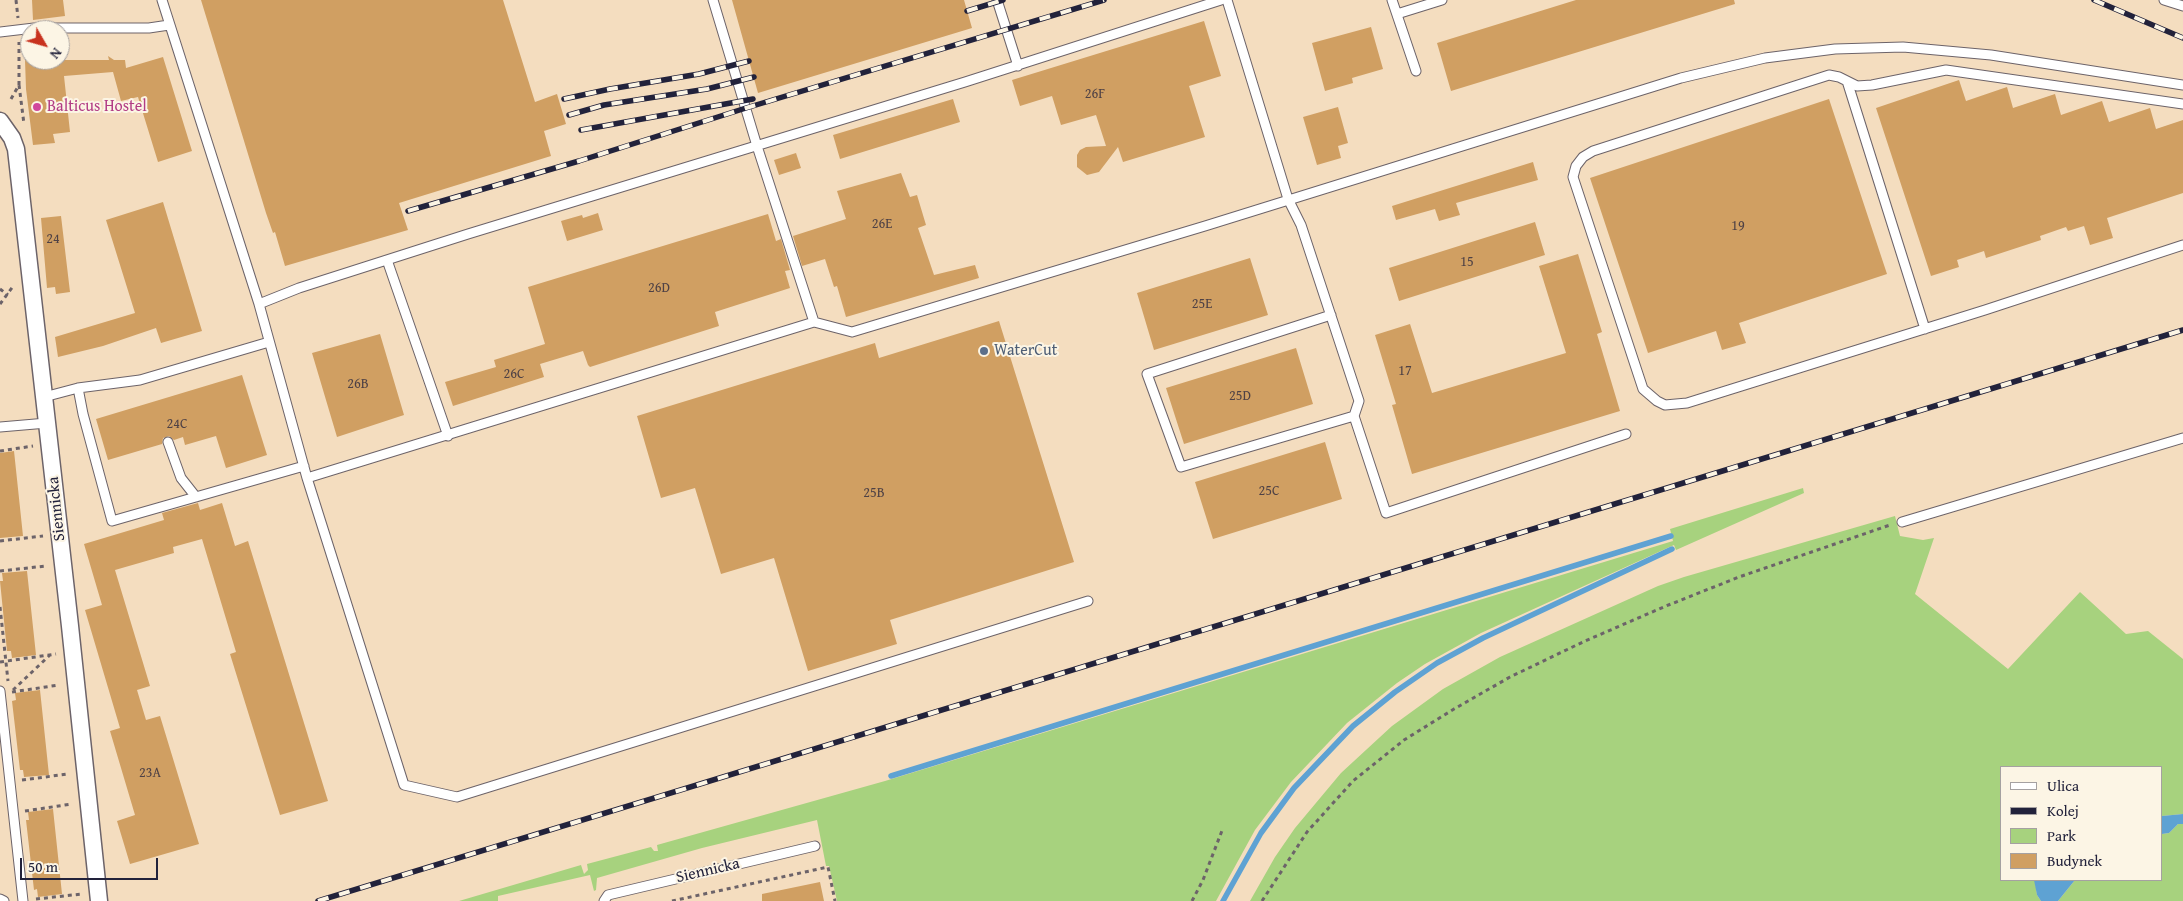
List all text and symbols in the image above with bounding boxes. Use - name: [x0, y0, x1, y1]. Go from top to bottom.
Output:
- north arrow: [20, 20, 70, 70]
- text: N: [45, 44, 67, 63]
- house number: 26F: [1085, 86, 1105, 102]
- place label: Balticus Hostel: [47, 97, 147, 117]
- marker: Balticus Hostel: [31, 101, 43, 113]
- house number: 26E: [872, 216, 892, 232]
- house number: 19: [1731, 218, 1745, 234]
- house number: 24: [46, 231, 60, 247]
- house number: 15: [1460, 254, 1474, 270]
- house number: 26D: [648, 280, 670, 296]
- house number: 25E: [1192, 296, 1212, 312]
- place label: WaterCut: [994, 341, 1057, 361]
- marker: WaterCut: [978, 345, 990, 357]
- house number: 17: [1398, 363, 1412, 379]
- house number: 26C: [503, 366, 525, 382]
- house number: 26B: [347, 376, 369, 392]
- house number: 25D: [1229, 388, 1251, 404]
- house number: 24C: [166, 416, 188, 432]
- street label: Siennicka: [44, 476, 70, 542]
- house number: 25C: [1258, 483, 1280, 499]
- house number: 25B: [863, 485, 885, 501]
- house number: 23A: [139, 765, 161, 781]
- legend: [2000, 766, 2163, 881]
- text: Ulica: [2047, 775, 2079, 796]
- text: Kolej: [2047, 800, 2079, 821]
- text: Park: [2047, 825, 2076, 846]
- scale bar: [22, 848, 160, 880]
- text: Budynek: [2047, 850, 2102, 871]
- street label: Siennicka: [674, 854, 742, 888]
- text: 50 m: [28, 856, 58, 877]

